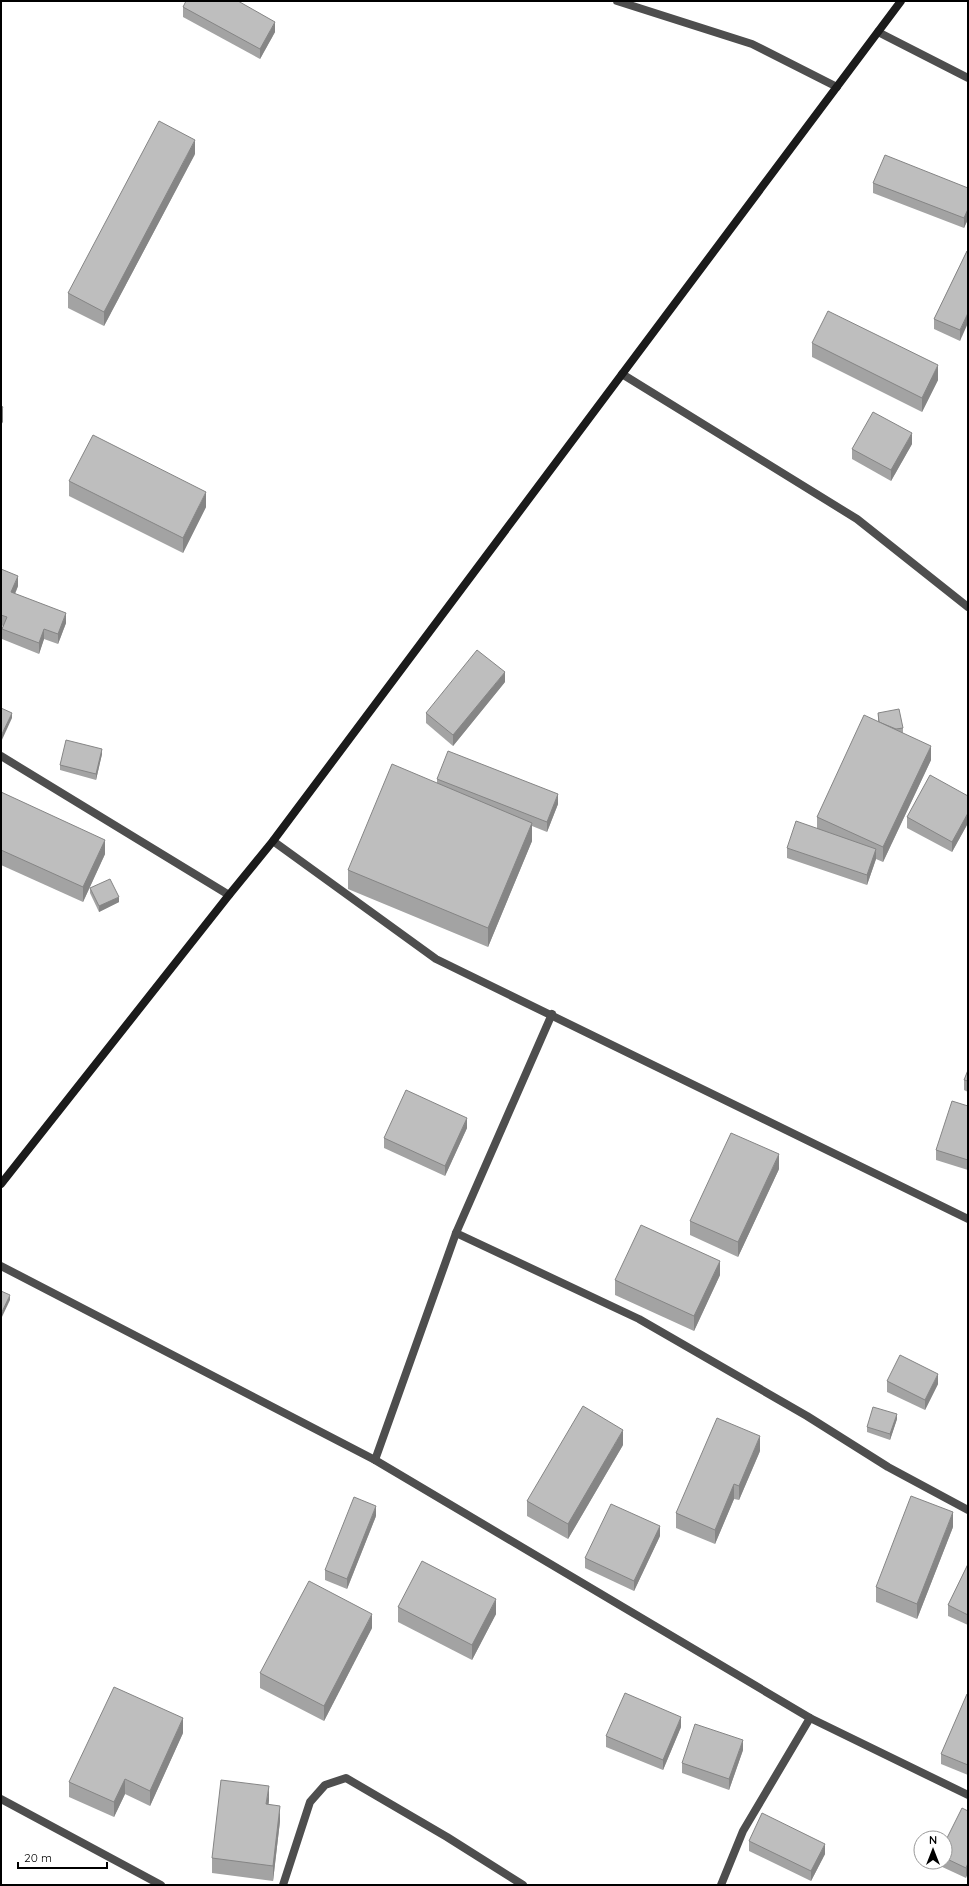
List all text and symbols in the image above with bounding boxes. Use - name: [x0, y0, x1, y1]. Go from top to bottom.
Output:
- north arrow: [913, 1830, 953, 1870]
- text: N: [929, 1833, 937, 1847]
- scale bar: [18, 1844, 107, 1870]
- text: 20 m: [24, 1850, 52, 1865]

